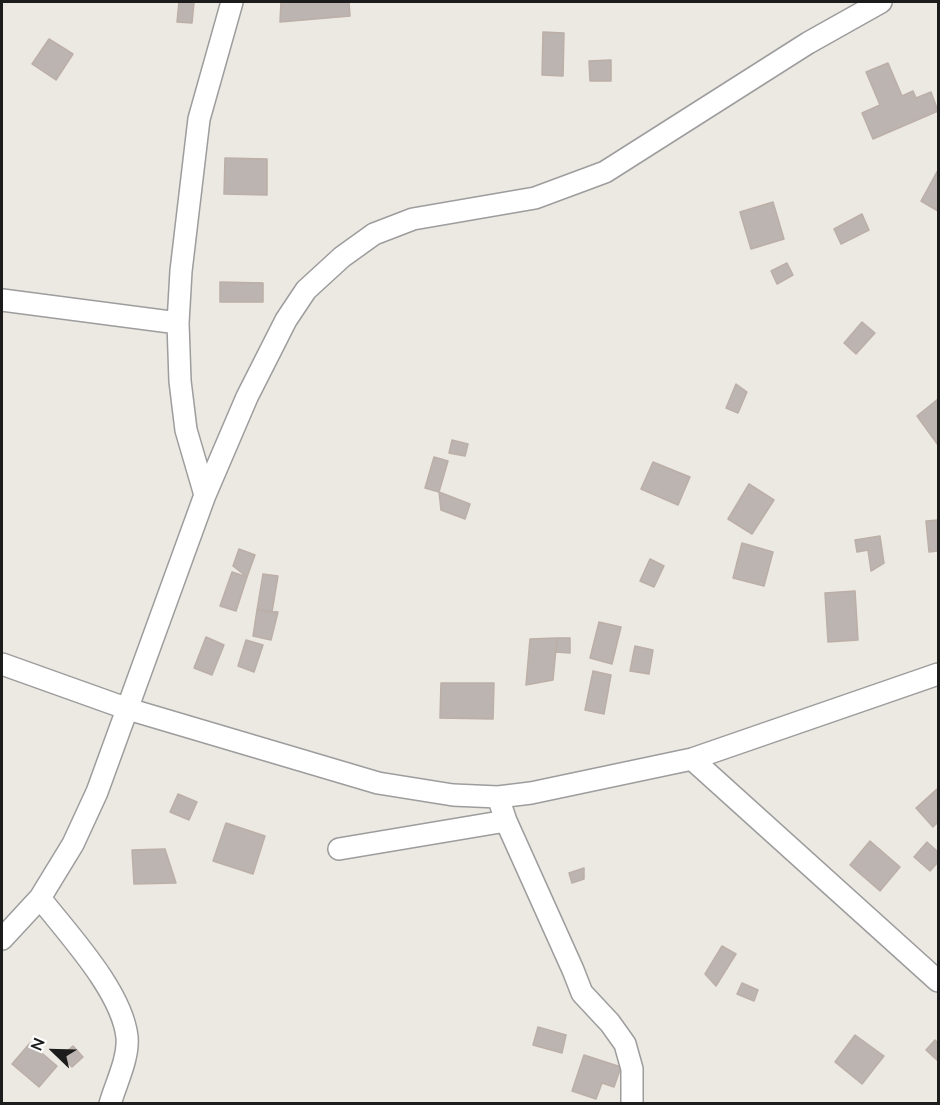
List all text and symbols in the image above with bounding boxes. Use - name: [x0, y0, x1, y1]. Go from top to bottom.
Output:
- north arrow: [24, 1021, 84, 1081]
- text: N: [26, 1034, 49, 1053]

